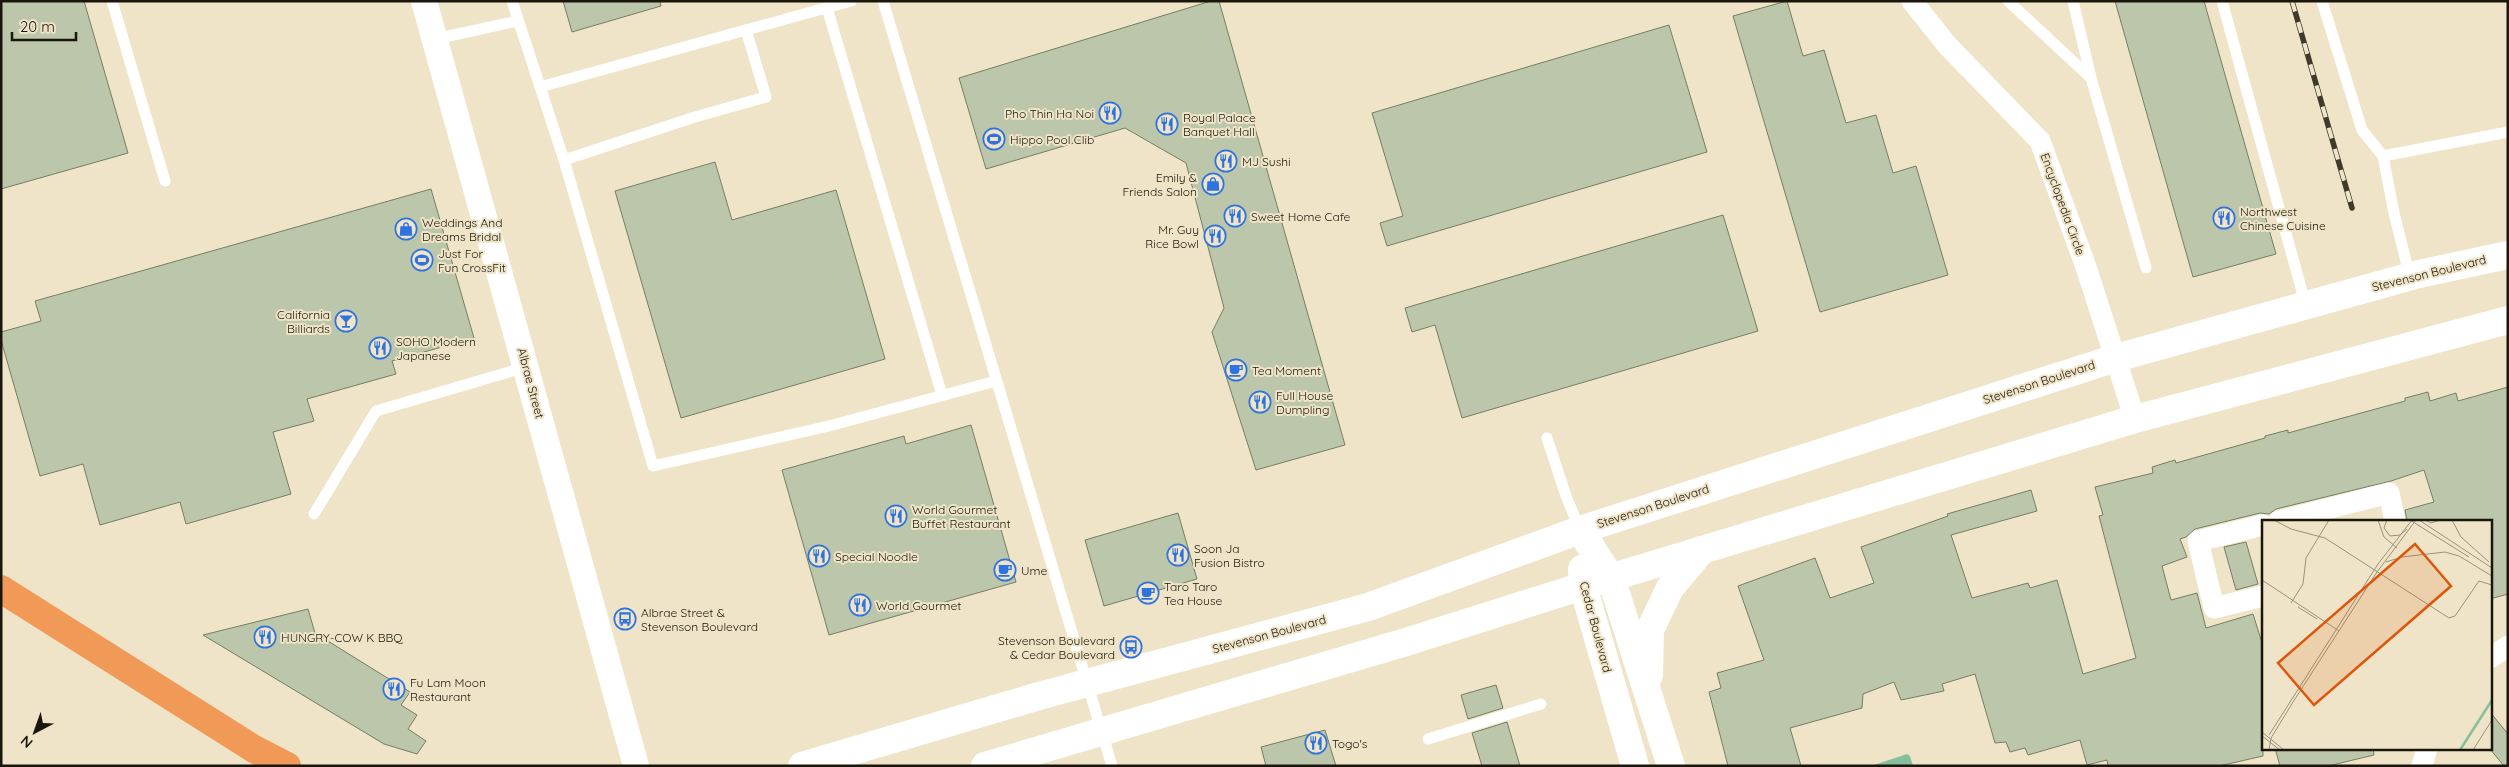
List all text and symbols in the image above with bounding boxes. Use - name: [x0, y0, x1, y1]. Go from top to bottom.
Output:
- scale bar: [12, 10, 76, 42]
- text: 20 m: [20, 17, 55, 36]
- restaurant icon: Pho Thin Ha Noi: [1098, 101, 1122, 125]
- place label: Pho Thin Ha Noi: [1005, 106, 1094, 121]
- place label: Royal Palace Banquet Hall: [1183, 110, 1256, 139]
- restaurant icon: Royal Palace Banquet Hall: [1155, 112, 1179, 136]
- sports icon: Hippo Pool Clib: [982, 127, 1006, 151]
- place label: Hippo Pool Clib: [1010, 132, 1094, 147]
- restaurant icon: MJ Sushi: [1214, 149, 1238, 173]
- street label: Encyclopedia Circle: [2038, 151, 2089, 257]
- place label: MJ Sushi: [1242, 154, 1291, 169]
- place label: Emily & Friends Salon: [1122, 170, 1197, 199]
- shop icon: Emily & Friends Salon: [1201, 172, 1225, 196]
- restaurant icon: Sweet Home Cafe: [1223, 204, 1247, 228]
- place label: Northwest Chinese Cuisine: [2240, 204, 2326, 233]
- restaurant icon: Northwest Chinese Cuisine: [2212, 206, 2236, 230]
- place label: Sweet Home Cafe: [1251, 209, 1351, 224]
- place label: Weddings And Dreams Bridal: [422, 215, 503, 244]
- shop icon: Weddings And Dreams Bridal: [394, 217, 418, 241]
- place label: Mr. Guy Rice Bowl: [1145, 222, 1199, 251]
- restaurant icon: Mr. Guy Rice Bowl: [1203, 224, 1227, 248]
- place label: Just For Fun CrossFit: [438, 246, 506, 275]
- sports icon: Just For Fun CrossFit: [410, 248, 434, 272]
- street label: Stevenson Boulevard: [2370, 252, 2488, 294]
- place label: California Billiards: [277, 307, 330, 336]
- bar icon: California Billiards: [334, 309, 358, 333]
- place label: SOHO Modern Japanese: [396, 334, 476, 363]
- restaurant icon: SOHO Modern Japanese: [368, 336, 392, 360]
- street label: Albrae Street: [514, 346, 548, 420]
- street label: Stevenson Boulevard: [1981, 357, 2097, 407]
- cafe icon: Tea Moment: [1224, 358, 1248, 382]
- place label: Tea Moment: [1252, 363, 1321, 378]
- place label: Full House Dumpling: [1276, 388, 1334, 417]
- restaurant icon: Full House Dumpling: [1248, 390, 1272, 414]
- street label: Stevenson Boulevard: [1595, 481, 1711, 531]
- place label: World Gourmet Buffet Restaurant: [912, 502, 1011, 531]
- restaurant icon: World Gourmet Buffet Restaurant: [884, 504, 908, 528]
- inset map: [2262, 520, 2492, 750]
- place label: Soon Ja Fusion Bistro: [1194, 541, 1265, 570]
- restaurant icon: Soon Ja Fusion Bistro: [1166, 543, 1190, 567]
- restaurant icon: Special Noodle: [807, 544, 831, 568]
- place label: Special Noodle: [835, 549, 918, 564]
- cafe icon: Ume: [993, 558, 1017, 582]
- place label: Ume: [1021, 563, 1048, 578]
- place label: Taro Taro Tea House: [1164, 579, 1223, 608]
- street label: Cedar Boulevard: [1577, 580, 1615, 674]
- cafe icon: Taro Taro Tea House: [1136, 581, 1160, 605]
- restaurant icon: World Gourmet: [848, 593, 872, 617]
- place label: World Gourmet: [876, 598, 961, 613]
- place label: Albrae Street & Stevenson Boulevard: [641, 605, 758, 634]
- bus stop icon: Albrae Street & Stevenson Boulevard: [613, 607, 637, 631]
- street label: Stevenson Boulevard: [1211, 612, 1327, 656]
- restaurant icon: HUNGRY-COW K BBQ: [253, 625, 277, 649]
- place label: HUNGRY-COW K BBQ: [281, 630, 403, 645]
- place label: Stevenson Boulevard & Cedar Boulevard: [998, 633, 1115, 662]
- bus stop icon: Stevenson Boulevard & Cedar Boulevard: [1119, 635, 1143, 659]
- place label: Fu Lam Moon Restaurant: [410, 675, 486, 704]
- restaurant icon: Fu Lam Moon Restaurant: [382, 677, 406, 701]
- north arrow: [10, 707, 60, 757]
- restaurant icon: Togo's: [1304, 731, 1328, 755]
- text: N: [17, 732, 36, 752]
- place label: Togo's: [1332, 736, 1368, 751]

